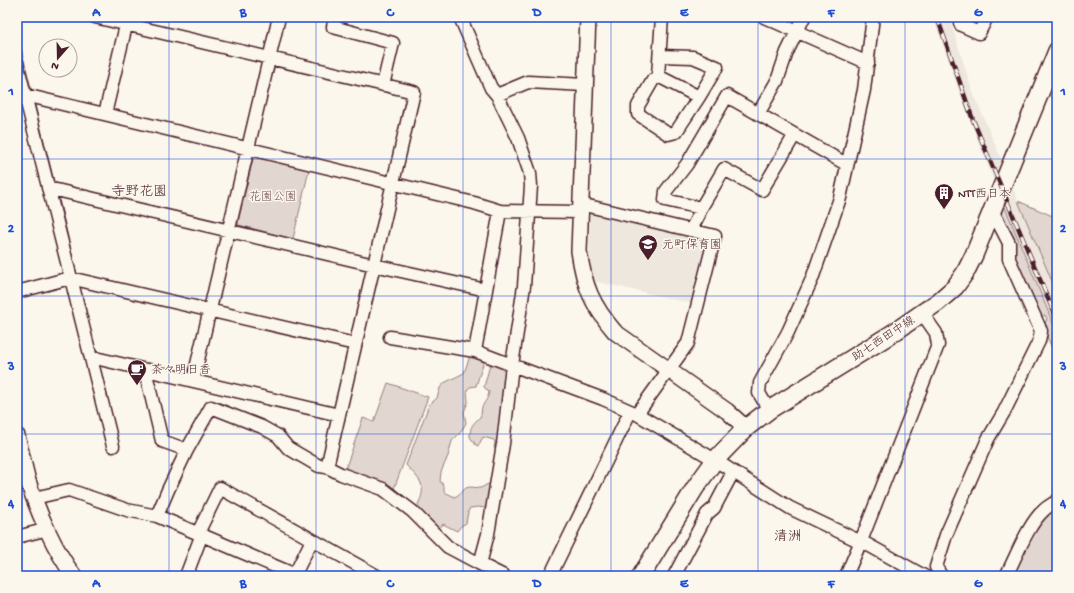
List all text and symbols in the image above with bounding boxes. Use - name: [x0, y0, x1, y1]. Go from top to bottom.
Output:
- text: A: [91, 6, 101, 21]
- text: B: [239, 6, 248, 21]
- text: C: [385, 6, 395, 21]
- text: D: [532, 6, 542, 21]
- text: E: [680, 6, 689, 21]
- text: F: [827, 6, 836, 21]
- text: G: [974, 6, 983, 21]
- north arrow: [38, 38, 78, 78]
- text: N: [50, 59, 61, 72]
- text: 1: [7, 85, 14, 100]
- text: 1: [1059, 85, 1066, 100]
- building icon: NTT西日本: [933, 182, 955, 210]
- district label: 寺野花園: [111, 184, 167, 201]
- place label: NTT西日本: [958, 187, 1011, 202]
- park label: 花園公園: [249, 190, 297, 205]
- text: 2: [8, 222, 15, 237]
- text: 2: [1060, 222, 1067, 237]
- school or university icon: 元町保育園: [637, 233, 659, 261]
- place label: 元町保育園: [662, 238, 722, 253]
- street label: 助七西田中線: [850, 313, 918, 365]
- cafe icon: 茶々明日香: [126, 358, 148, 386]
- text: 3: [7, 360, 15, 375]
- text: 3: [1059, 360, 1067, 375]
- place label: 茶々明日香: [151, 363, 211, 378]
- text: 4: [7, 497, 15, 512]
- text: 4: [1059, 497, 1067, 512]
- district label: 清洲: [774, 529, 802, 546]
- text: A: [91, 577, 101, 592]
- text: B: [239, 577, 248, 592]
- text: C: [385, 577, 395, 592]
- text: D: [532, 577, 542, 592]
- text: E: [680, 577, 689, 592]
- text: F: [827, 577, 836, 592]
- text: G: [974, 577, 983, 592]

